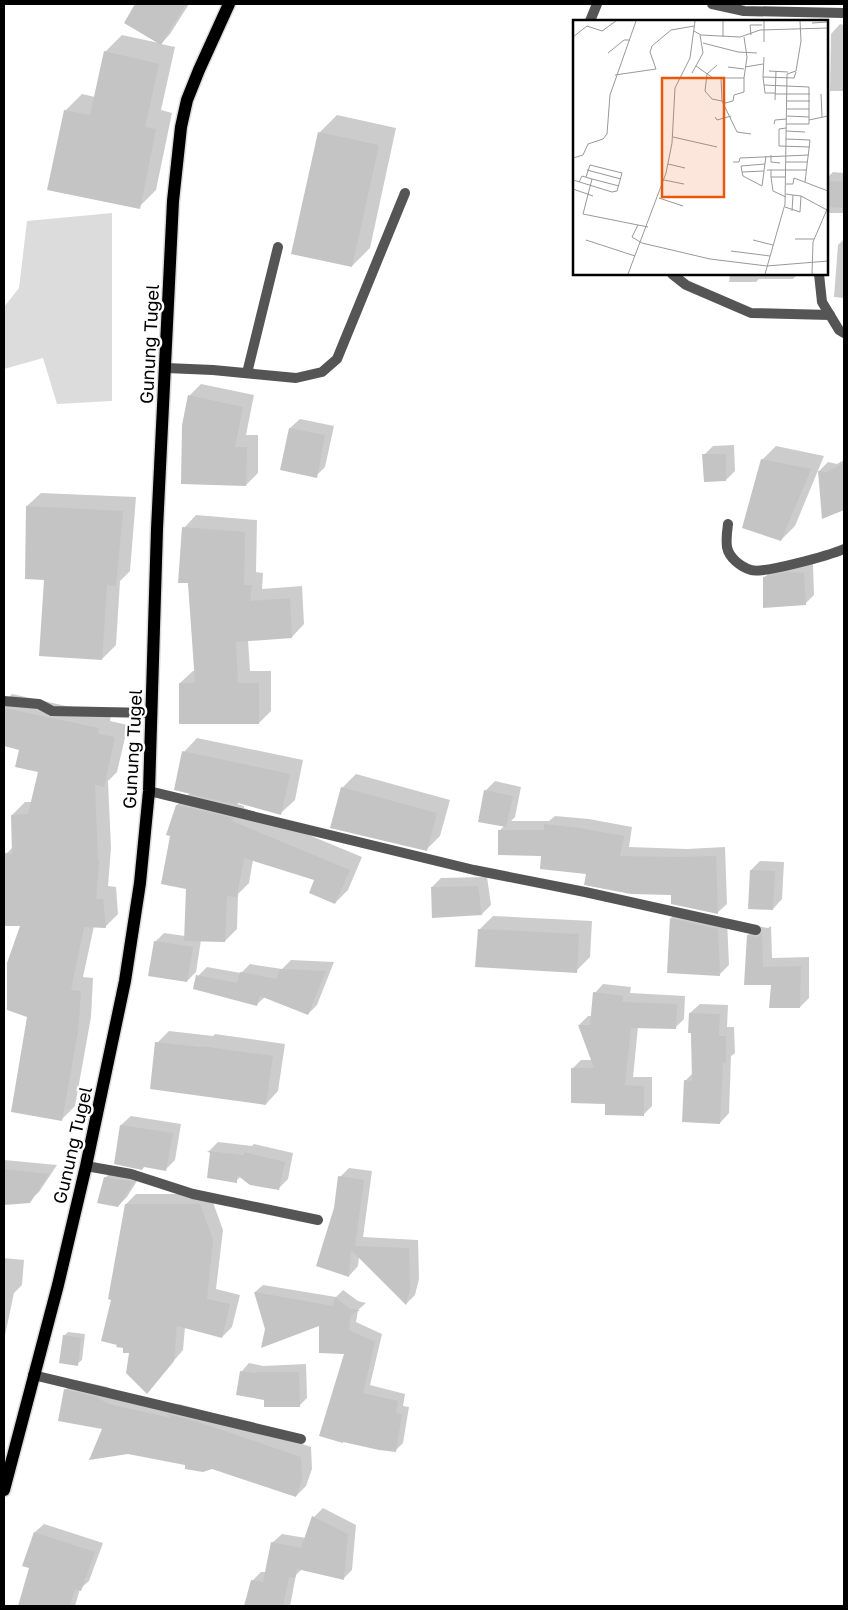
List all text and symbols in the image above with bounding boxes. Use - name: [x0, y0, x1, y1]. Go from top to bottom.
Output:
- inset map: [573, 20, 828, 275]
- street label: Gunung Tugel: [135, 283, 163, 404]
- street label: Gunung Tugel: [118, 688, 146, 809]
- street label: Gunung Tugel: [48, 1084, 96, 1206]

